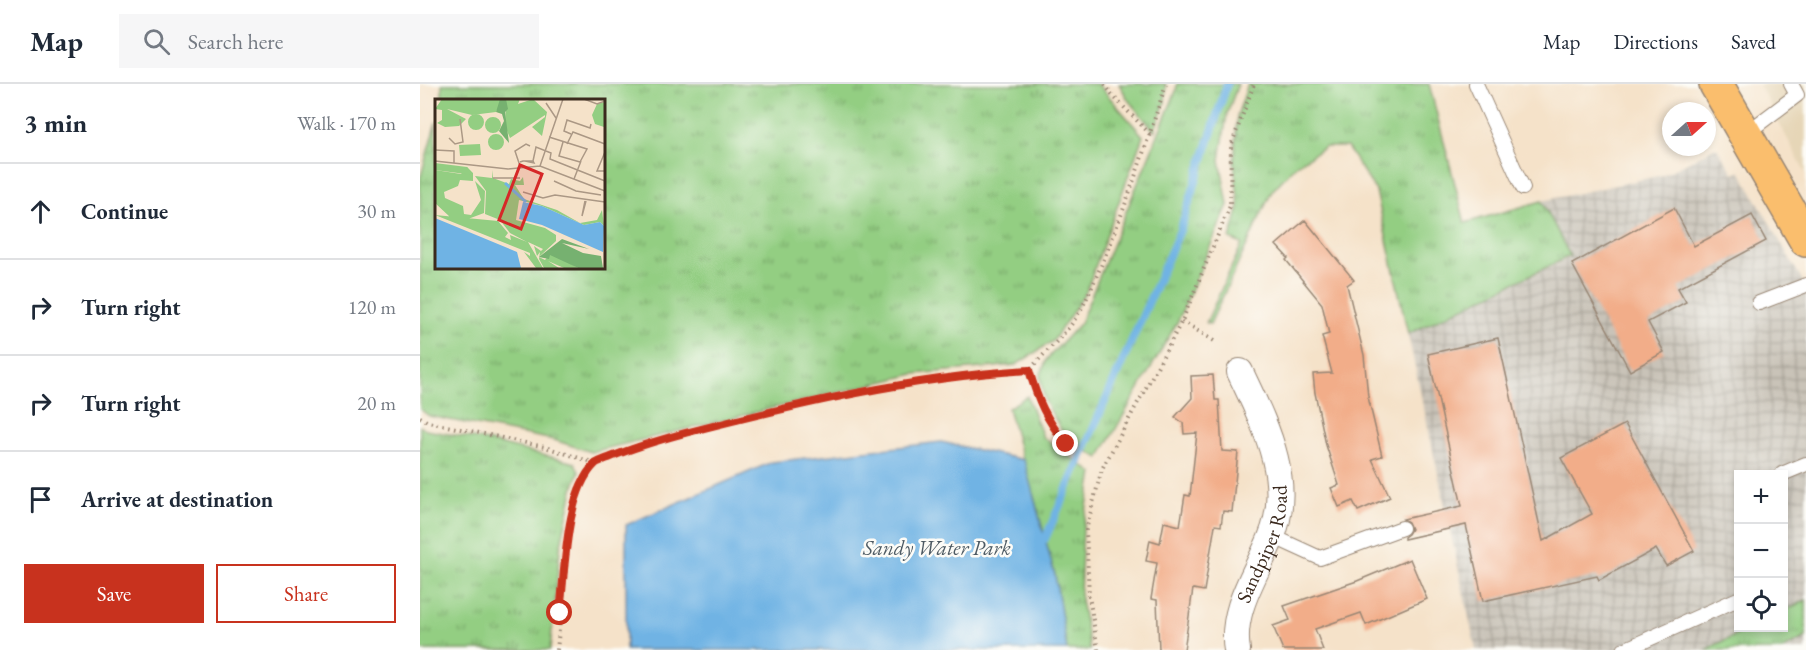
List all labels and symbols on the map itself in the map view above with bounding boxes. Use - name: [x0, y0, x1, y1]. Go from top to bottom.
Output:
- inset map: [435, 99, 604, 268]
- north arrow: [1662, 102, 1716, 156]
- route end: [1052, 430, 1078, 456]
- street label: Sandpiper Road: [1230, 484, 1293, 606]
- water label: Sandy Water Park: [862, 534, 1011, 561]
- route start: [546, 599, 572, 625]

